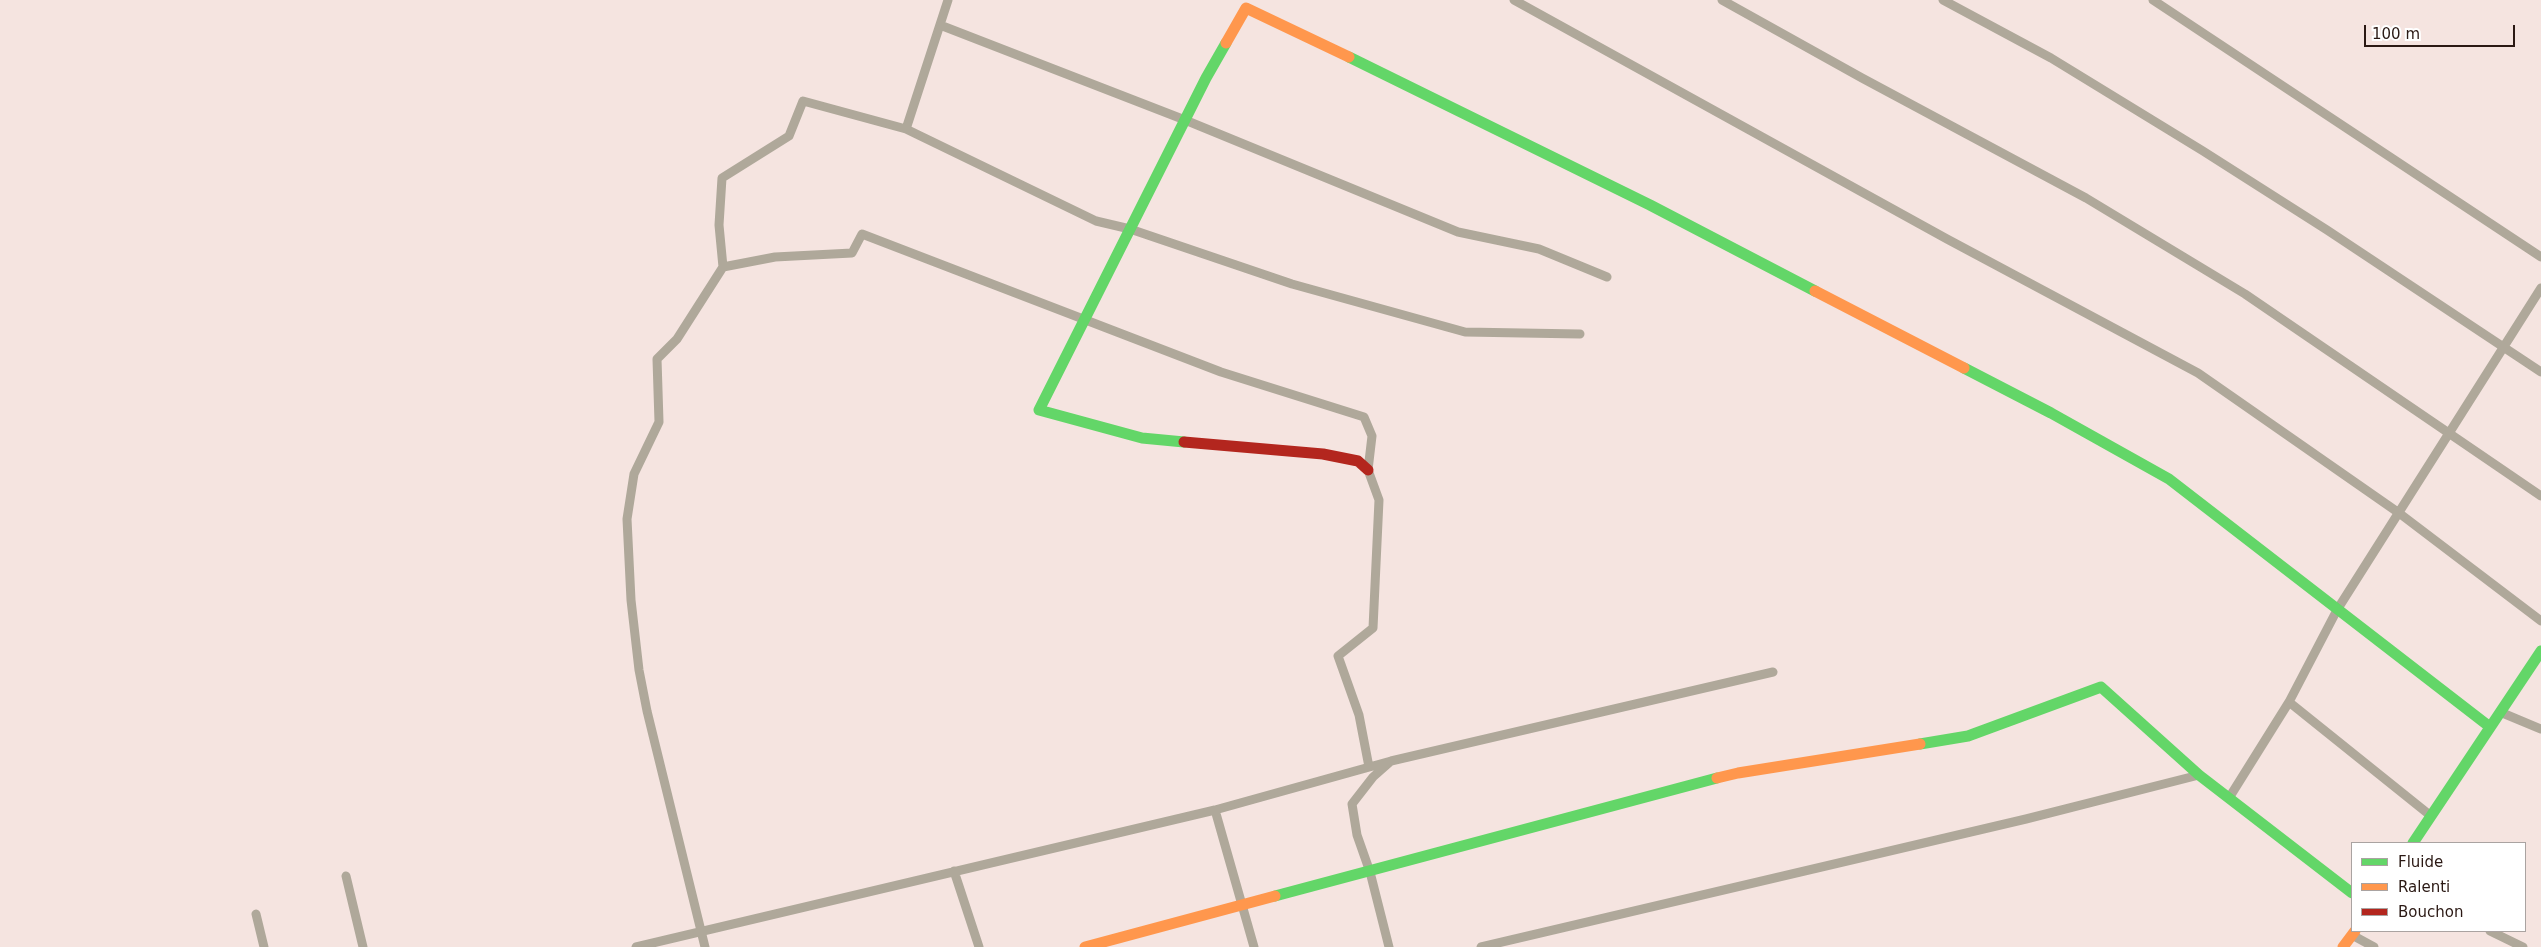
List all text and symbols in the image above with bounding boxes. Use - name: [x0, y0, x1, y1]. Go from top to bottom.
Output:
- scale bar: [2366, 15, 2517, 47]
- text: 100 m: [2372, 25, 2420, 43]
- legend: [2351, 842, 2526, 932]
- text: Fluide: [2398, 853, 2443, 871]
- text: Ralenti: [2398, 878, 2450, 896]
- text: Bouchon: [2398, 903, 2463, 921]

